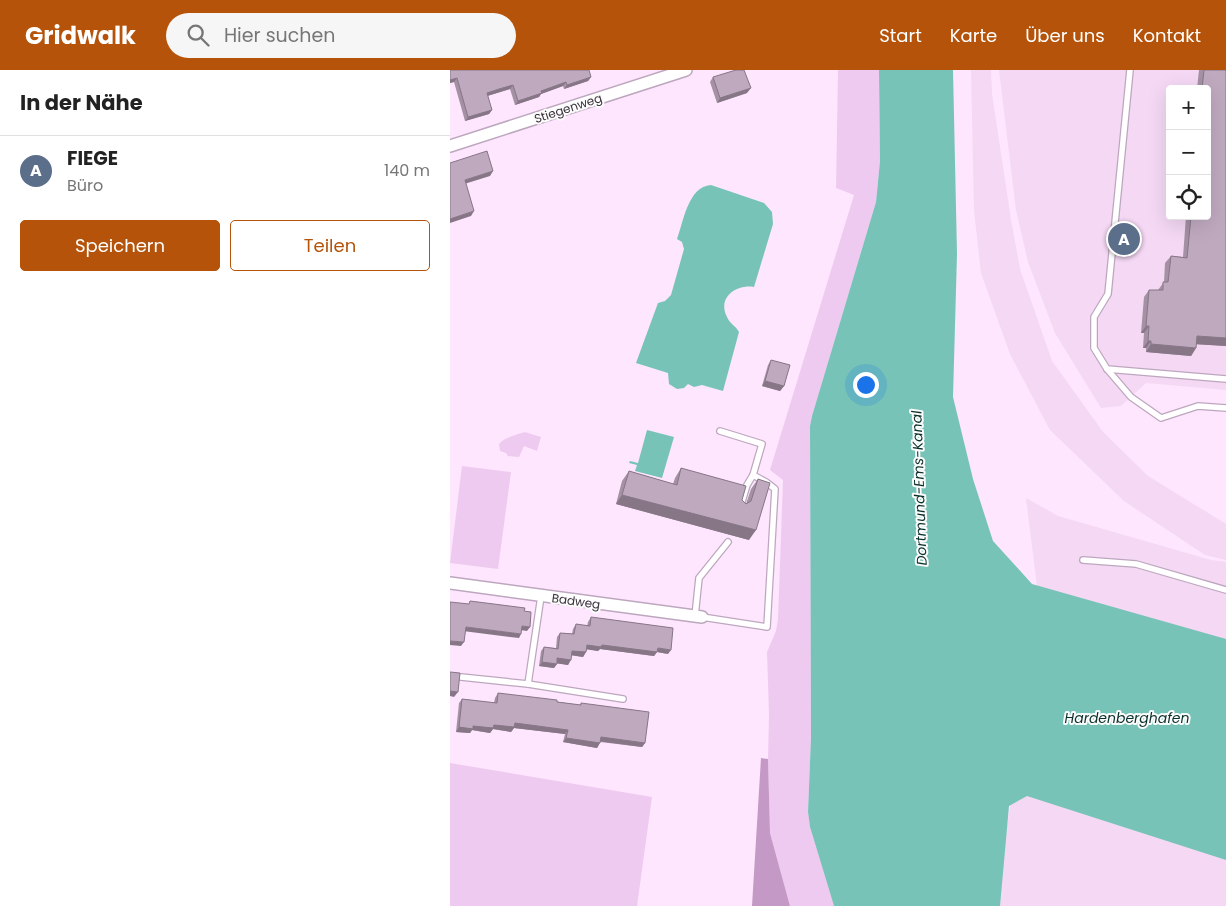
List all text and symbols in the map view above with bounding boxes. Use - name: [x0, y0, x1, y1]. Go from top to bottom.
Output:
- search box: [166, 13, 516, 58]
- text: Gridwalk: [25, 19, 136, 52]
- icon: search: [184, 21, 212, 49]
- text: Hier suchen: [224, 22, 335, 49]
- text: Start: [879, 23, 922, 48]
- text: Karte: [950, 23, 997, 48]
- text: Über uns: [1025, 23, 1105, 48]
- text: Kontakt: [1133, 23, 1201, 48]
- map controls: [1166, 85, 1211, 220]
- button: +: [1166, 85, 1211, 130]
- text: In der Nähe: [20, 88, 143, 117]
- street label: Stiegenweg: [532, 89, 604, 127]
- button: −: [1166, 130, 1211, 175]
- text: FIEGE: [67, 145, 118, 172]
- text: A: [30, 159, 42, 182]
- text: 140 m: [384, 159, 430, 182]
- text: Büro: [67, 174, 103, 197]
- button: locate: [1166, 175, 1211, 220]
- button: Speichern: [20, 220, 220, 271]
- button: Teilen: [230, 220, 430, 271]
- pin: A: [1108, 220, 1140, 258]
- your location: [853, 372, 879, 398]
- water label: Dortmund-Ems-Kanal: [906, 410, 932, 566]
- street label: Badweg: [551, 589, 601, 613]
- water label: Hardenberghafen: [1065, 708, 1190, 728]

